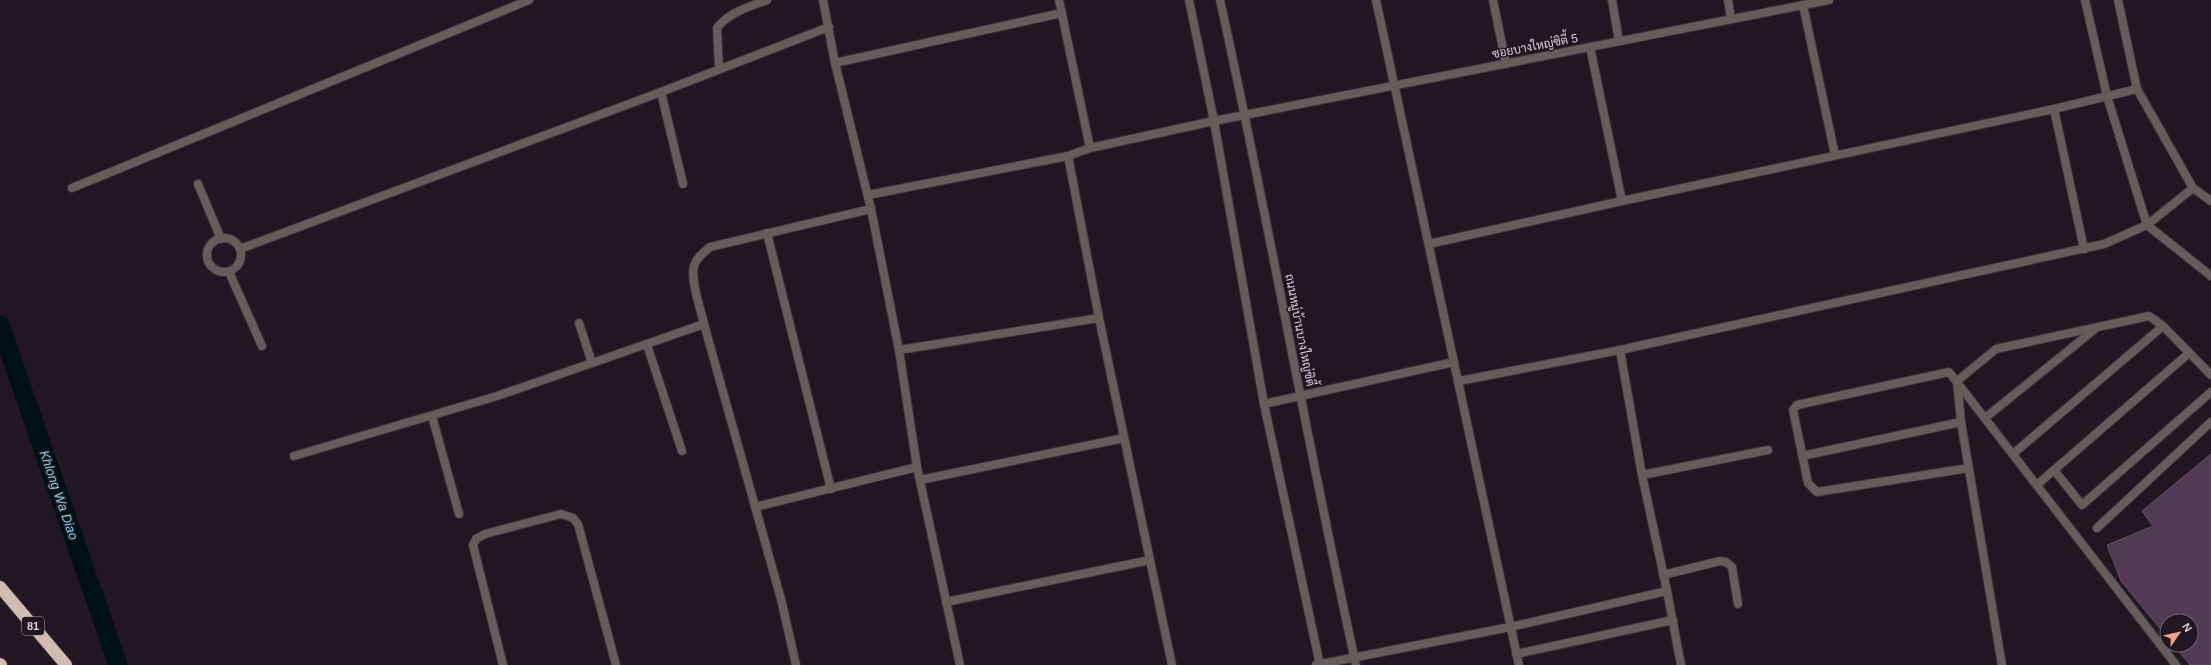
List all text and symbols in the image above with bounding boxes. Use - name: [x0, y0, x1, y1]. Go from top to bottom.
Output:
- street label: ซอยบางใหญ่ซิตี้ 5: [1490, 27, 1579, 61]
- street label: ถนนหมู่บ้านบางใหญ่ซิตี้: [1281, 272, 1322, 388]
- water label: Khlong Wa Diao: [37, 448, 81, 542]
- north arrow: [2159, 613, 2199, 653]
- road number: 81: [22, 617, 44, 635]
- text: N: [2180, 621, 2195, 634]

